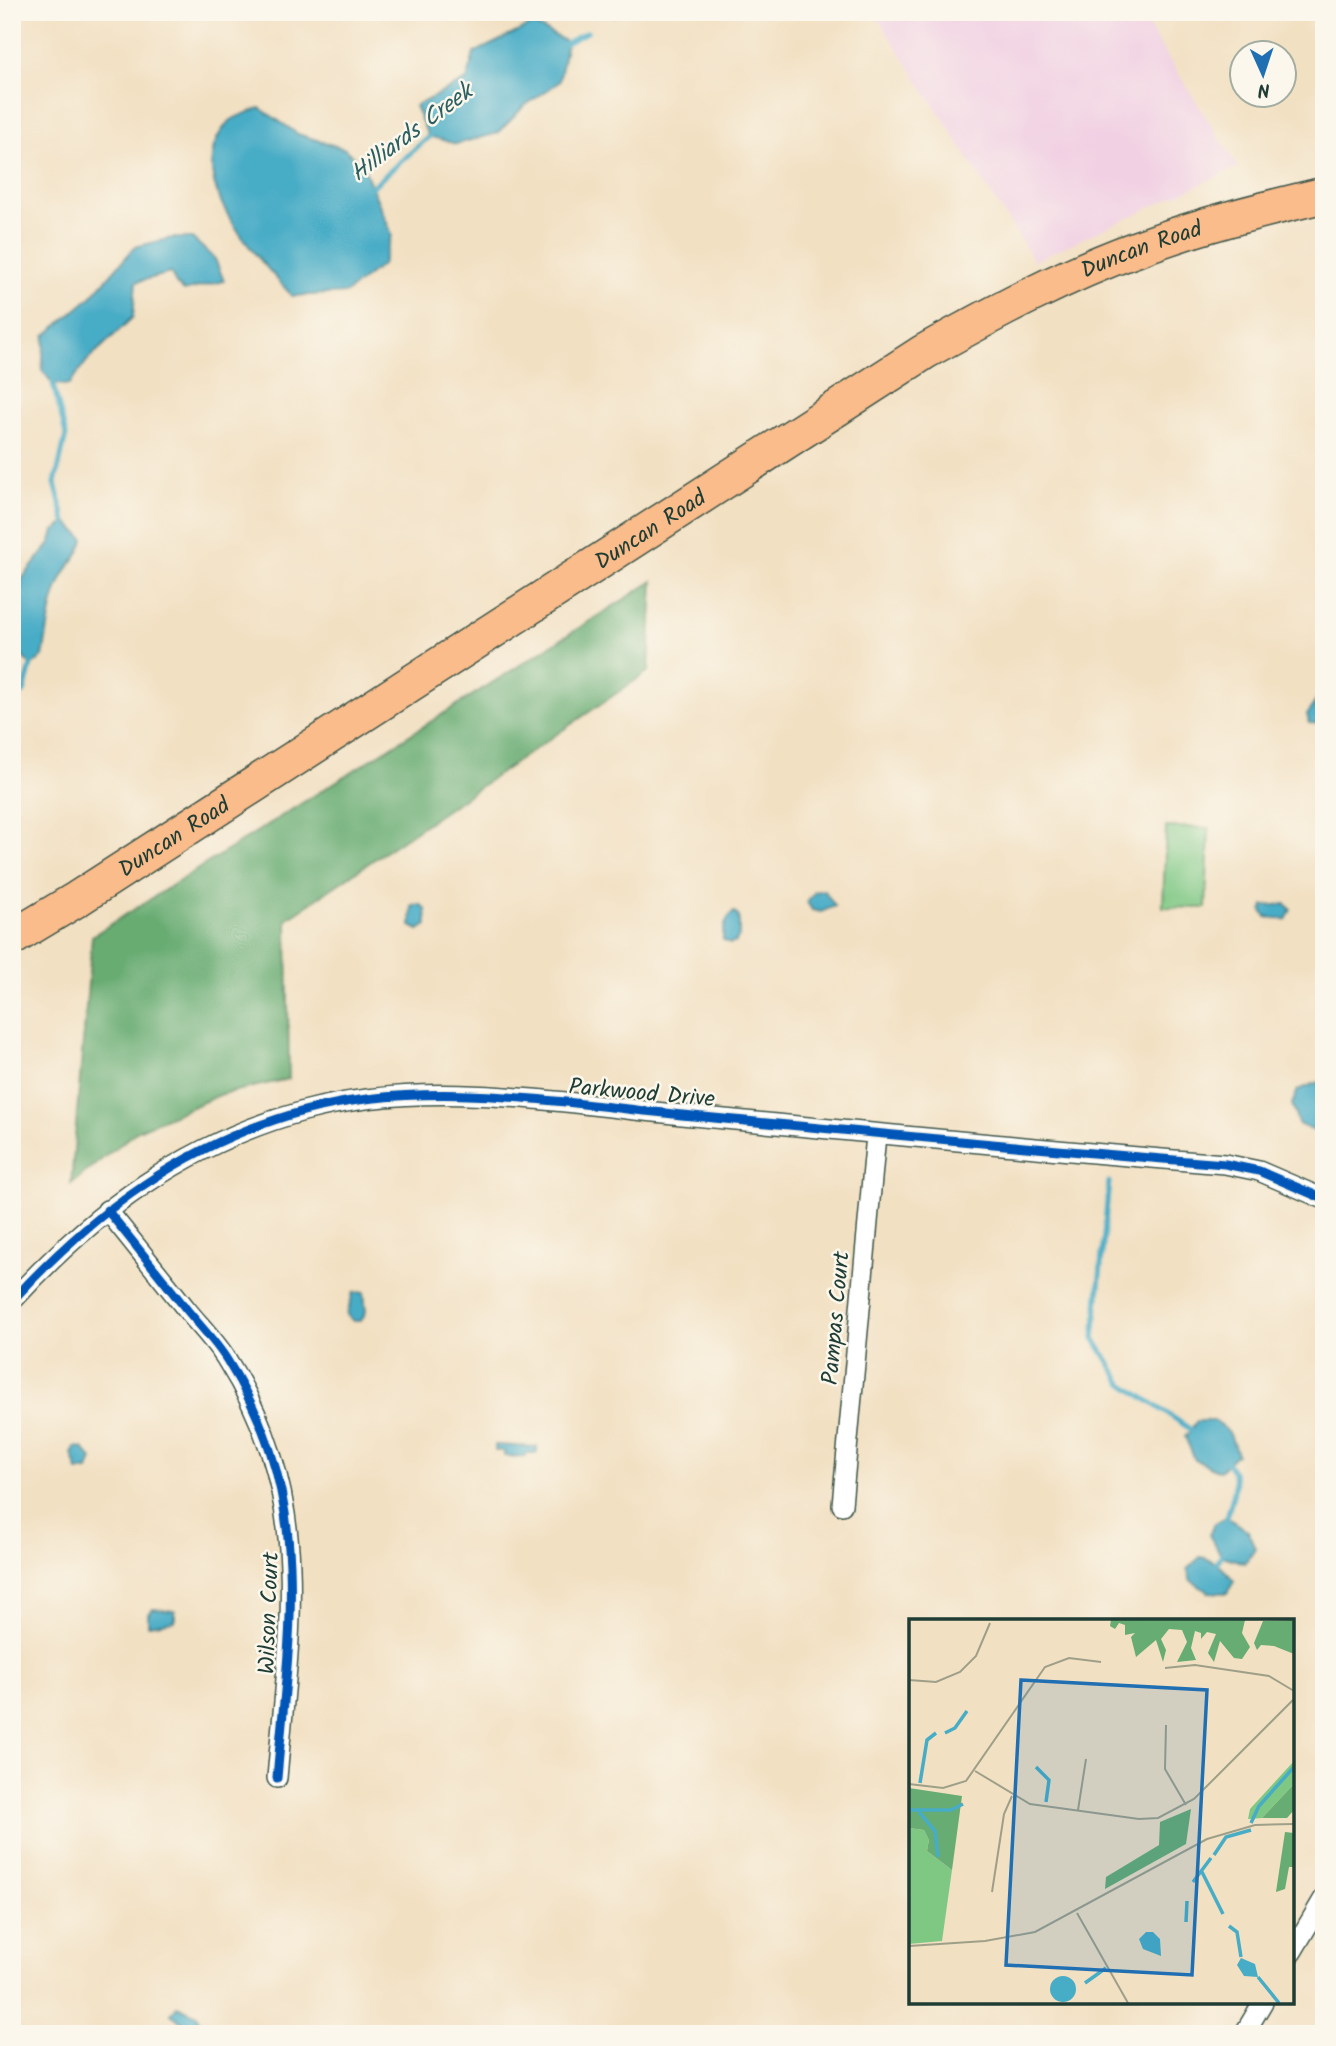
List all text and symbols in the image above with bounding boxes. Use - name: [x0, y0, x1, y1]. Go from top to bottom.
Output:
- north arrow: [1228, 38, 1298, 108]
- water label: Hilliards Creek: [342, 72, 485, 193]
- text: N: [1257, 74, 1271, 104]
- street label: Duncan Road: [1075, 212, 1207, 289]
- street label: Duncan Road: [588, 481, 715, 580]
- street label: Duncan Road: [112, 788, 238, 888]
- street label: Parkwood Drive: [567, 1070, 716, 1118]
- street label: Pampas Court: [813, 1249, 861, 1387]
- street label: Wilson Court: [250, 1550, 290, 1675]
- inset map: [909, 1619, 1294, 2004]

